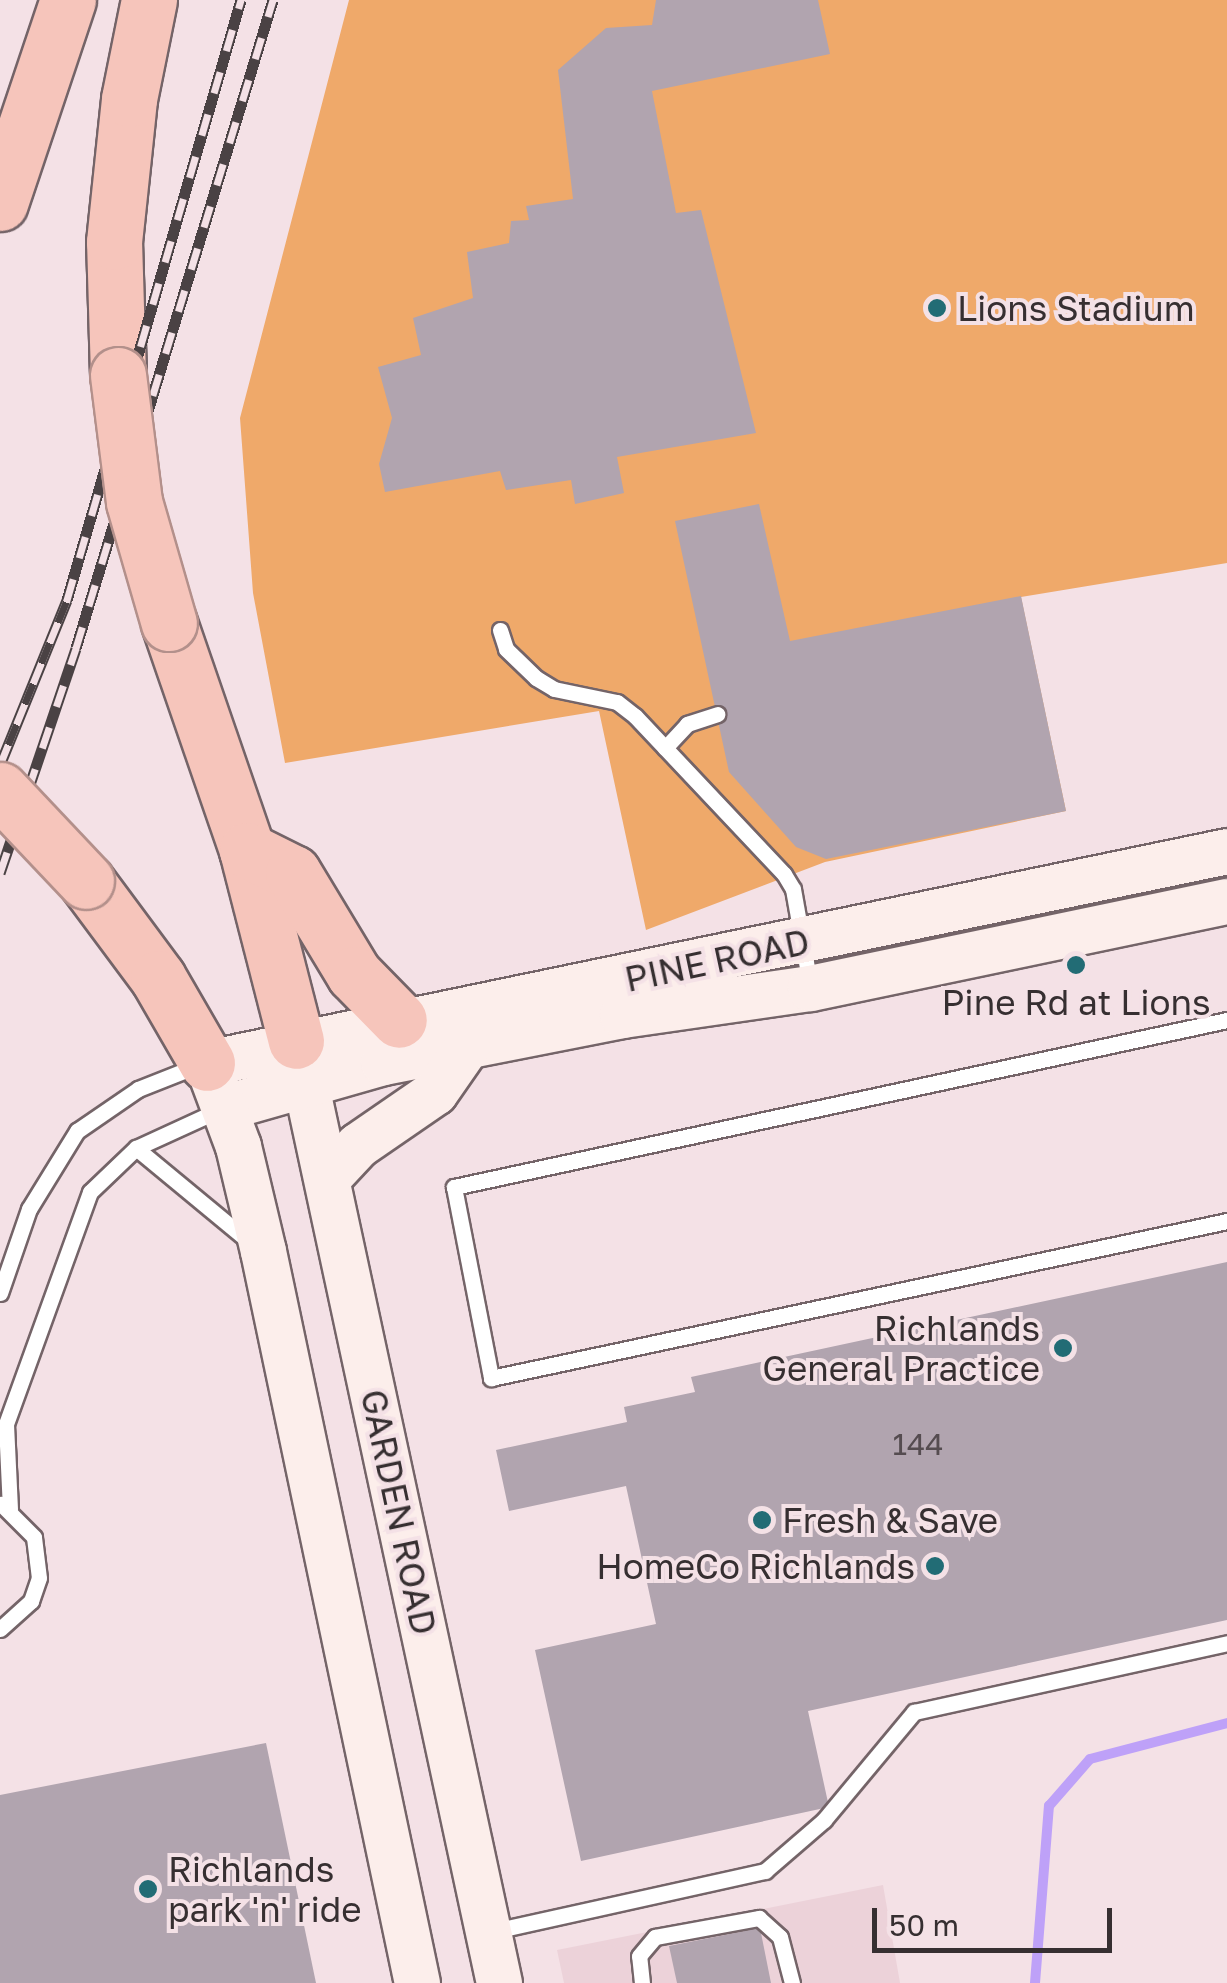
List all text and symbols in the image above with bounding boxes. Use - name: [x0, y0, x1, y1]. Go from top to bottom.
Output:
- place label: Lions Stadium: [957, 287, 1195, 329]
- marker: Lions Stadium: [926, 297, 948, 319]
- street label: PINE ROAD: [621, 920, 813, 1000]
- marker: Pine Rd at Lions: [1065, 954, 1087, 976]
- place label: Pine Rd at Lions: [941, 981, 1211, 1023]
- place label: Richlands General Practice: [762, 1307, 1040, 1389]
- marker: Richlands General Practice: [1050, 1335, 1076, 1361]
- street label: GARDEN ROAD: [353, 1386, 445, 1638]
- house number: 144: [892, 1426, 944, 1462]
- place label: Fresh & Save: [782, 1499, 998, 1541]
- marker: Fresh & Save: [751, 1509, 773, 1531]
- place label: HomeCo Richlands: [596, 1545, 915, 1587]
- marker: HomeCo Richlands: [924, 1555, 946, 1577]
- place label: Richlands park 'n' ride: [168, 1848, 362, 1930]
- marker: Richlands park 'n' ride: [137, 1878, 159, 1900]
- scale bar: [877, 1888, 1117, 1950]
- text: 50 m: [889, 1907, 959, 1943]

